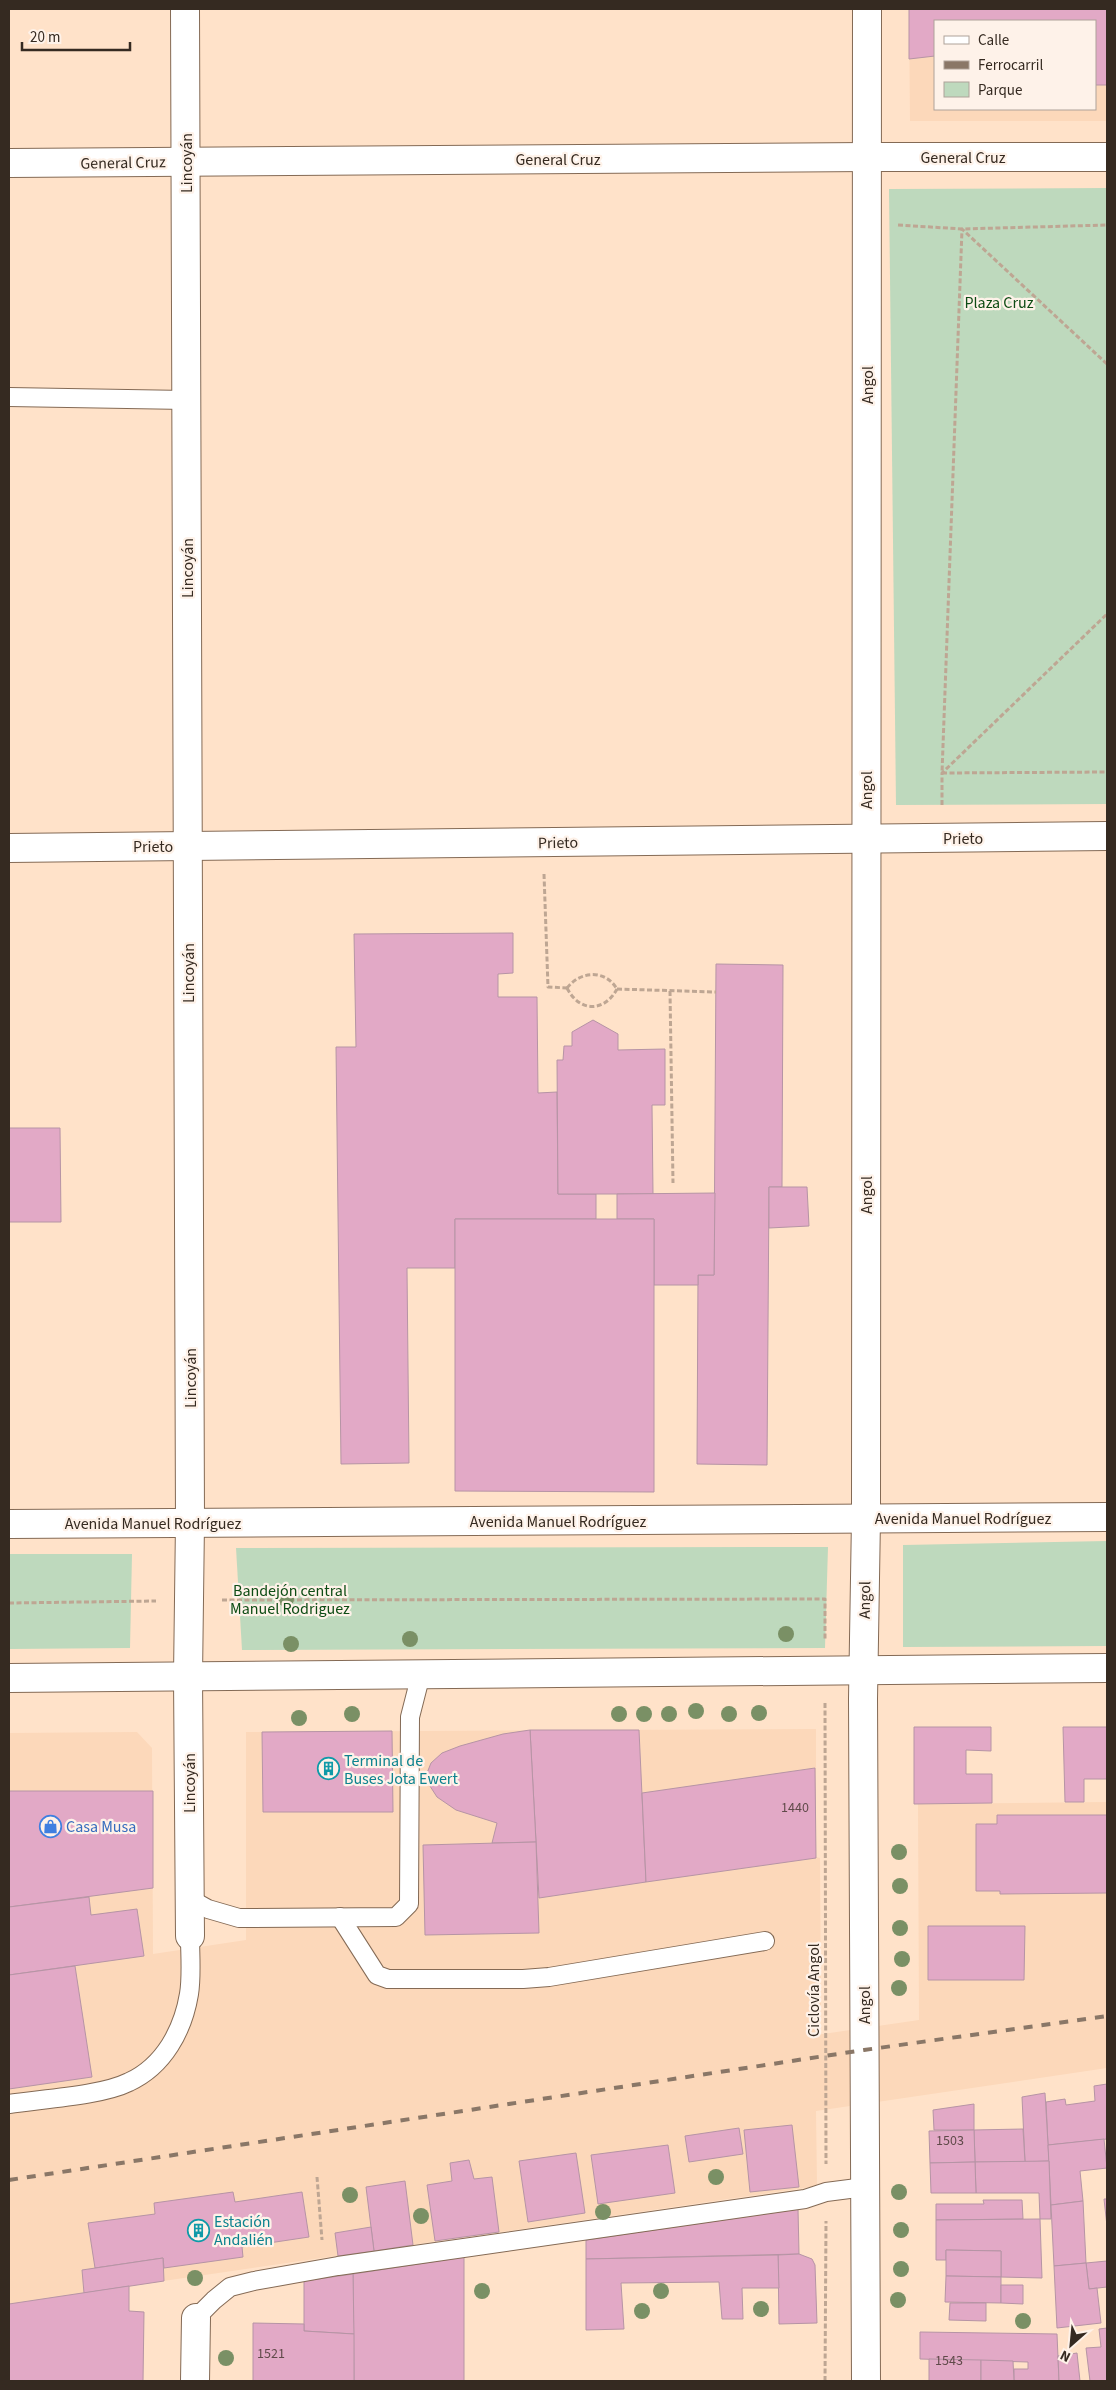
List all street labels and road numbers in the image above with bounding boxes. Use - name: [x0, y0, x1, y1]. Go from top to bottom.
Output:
- street label: Lincoyán: [176, 133, 198, 193]
- street label: General Cruz: [920, 147, 1006, 169]
- street label: General Cruz: [515, 149, 601, 171]
- street label: General Cruz: [80, 151, 166, 175]
- street label: Angol: [857, 366, 879, 404]
- street label: Lincoyán: [177, 538, 199, 598]
- street label: Angol: [856, 771, 878, 809]
- street label: Prieto: [943, 828, 983, 850]
- street label: Prieto: [538, 832, 578, 854]
- street label: Prieto: [133, 836, 173, 858]
- street label: Lincoyán: [178, 943, 200, 1003]
- street label: Angol: [856, 1176, 878, 1214]
- street label: Lincoyán: [180, 1348, 202, 1408]
- street label: Avenida Manuel Rodríguez: [875, 1508, 1051, 1530]
- street label: Avenida Manuel Rodríguez: [470, 1511, 646, 1533]
- street label: Avenida Manuel Rodríguez: [65, 1513, 241, 1535]
- street label: Angol: [854, 1581, 876, 1619]
- street label: Lincoyán: [179, 1753, 201, 1813]
- street label: Ciclovía Angol: [803, 1943, 825, 2037]
- street label: Angol: [854, 1986, 876, 2024]

